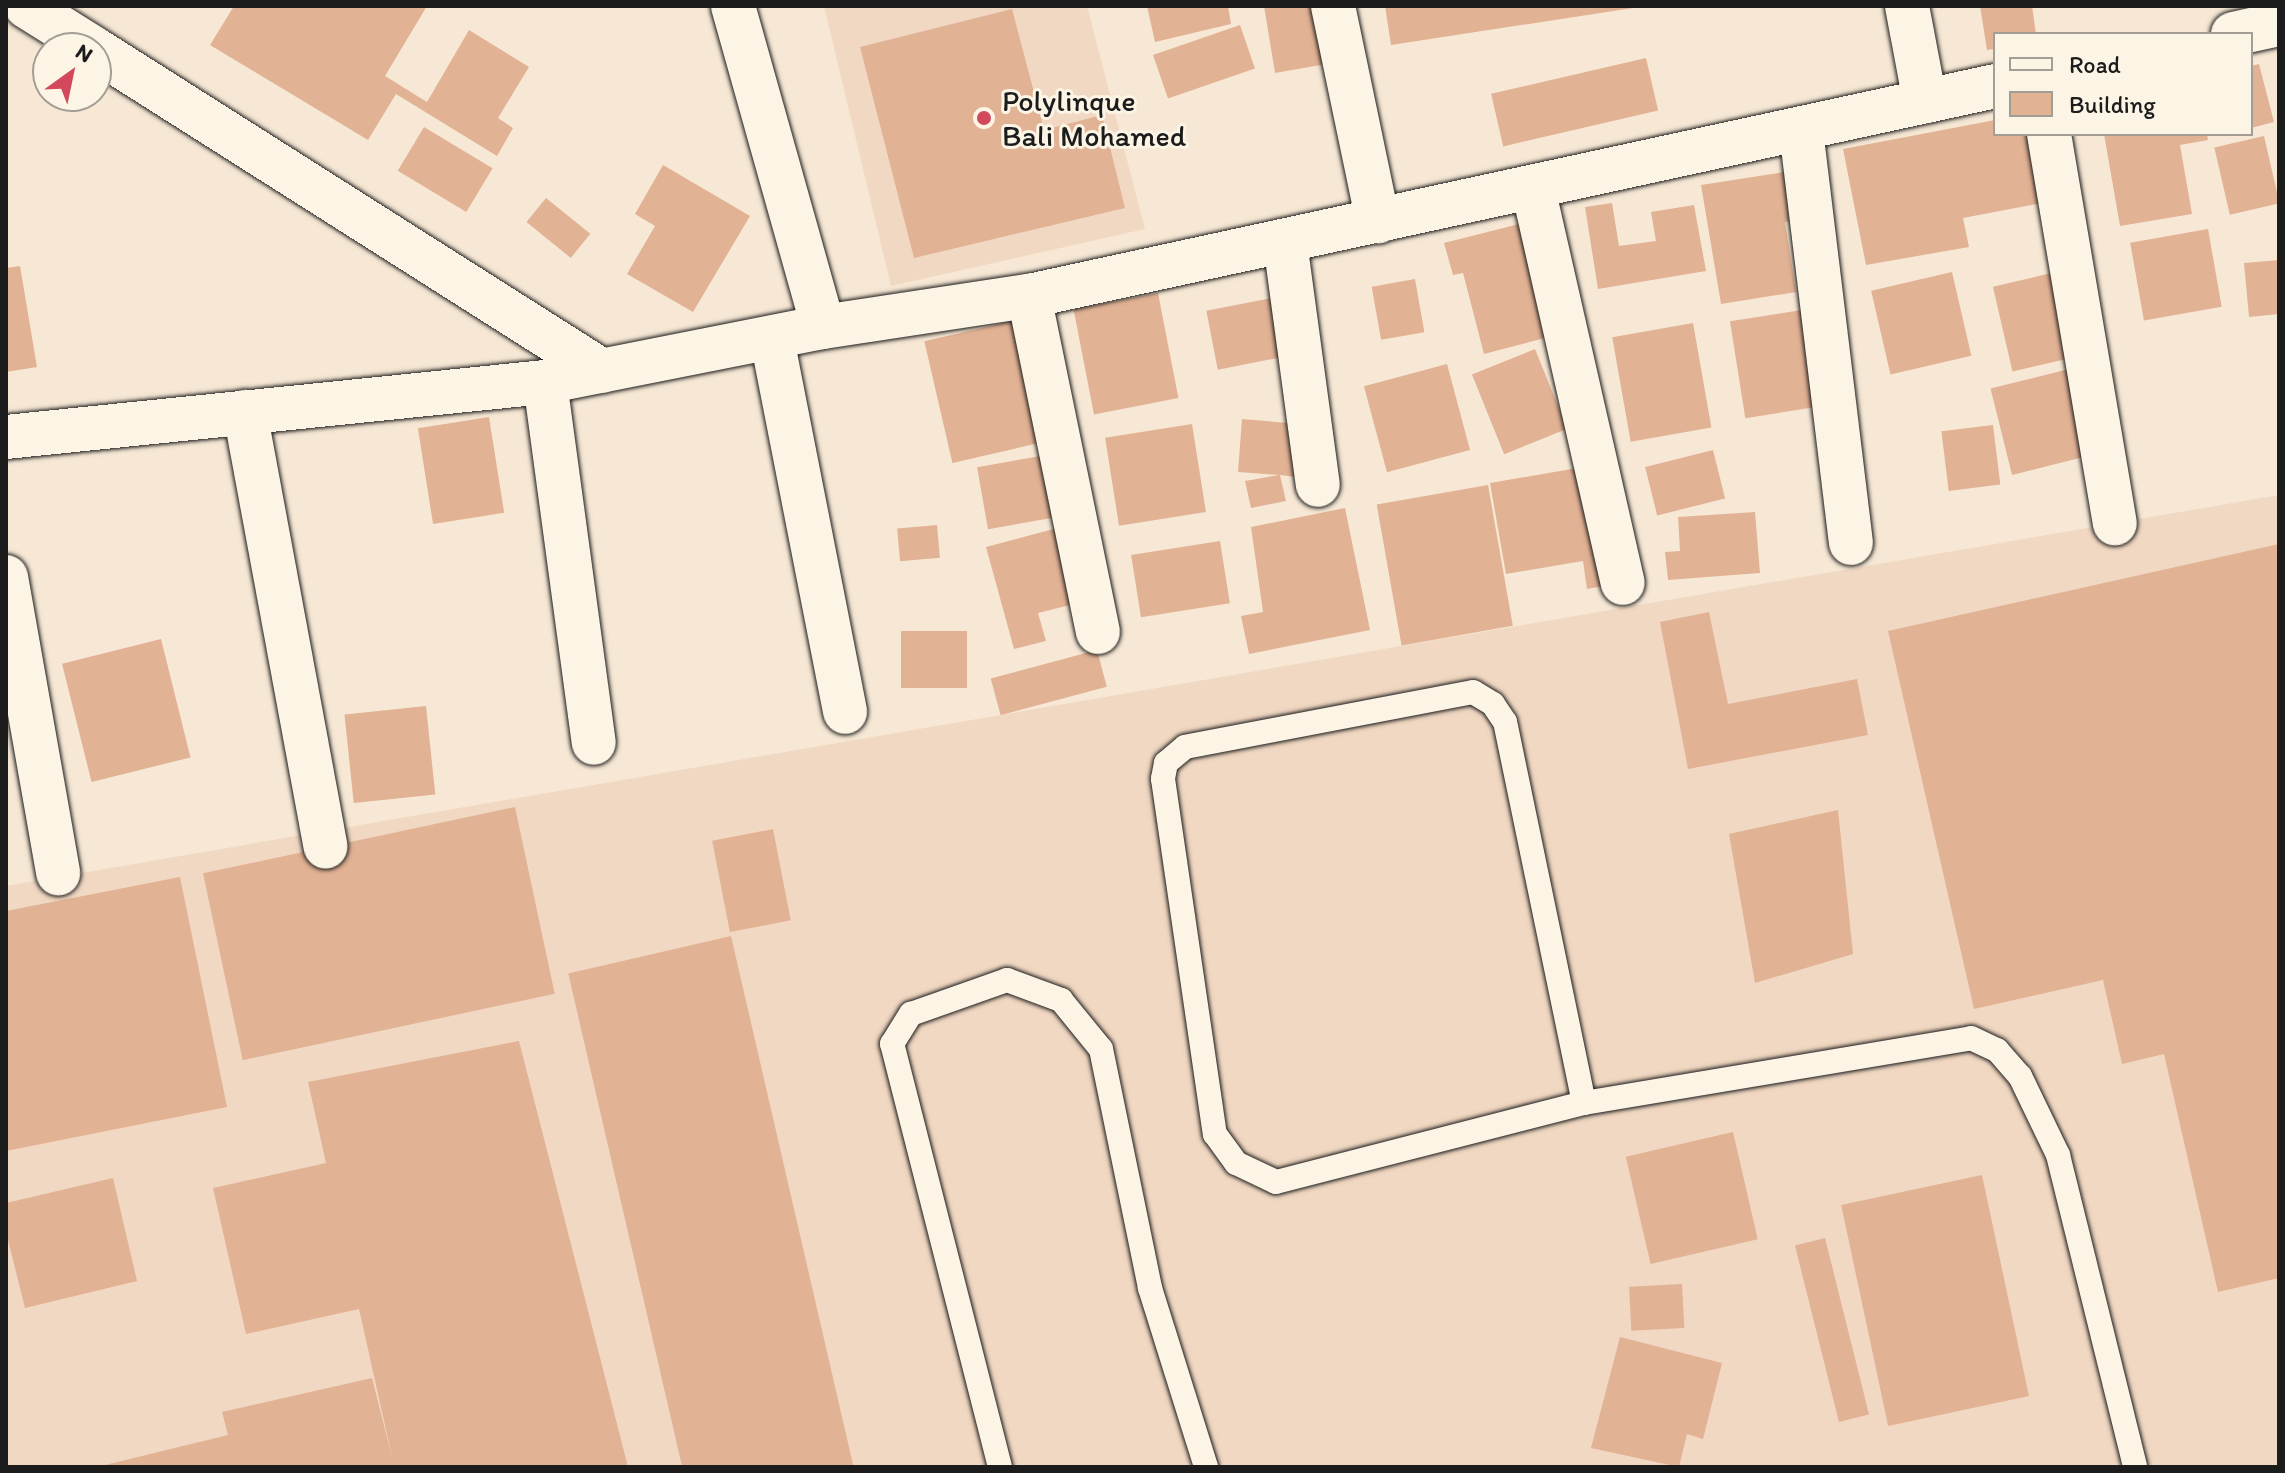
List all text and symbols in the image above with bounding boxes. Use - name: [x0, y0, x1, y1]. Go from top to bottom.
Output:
- north arrow: [32, 32, 112, 112]
- legend: [1993, 32, 2253, 136]
- text: N: [71, 38, 98, 68]
- text: Road: [2069, 50, 2121, 79]
- place label: Polylinque Bali Mohamed: [1002, 83, 1185, 154]
- text: Building: [2069, 90, 2156, 119]
- marker: Polylinque Bali Mohamed: [973, 107, 995, 129]

